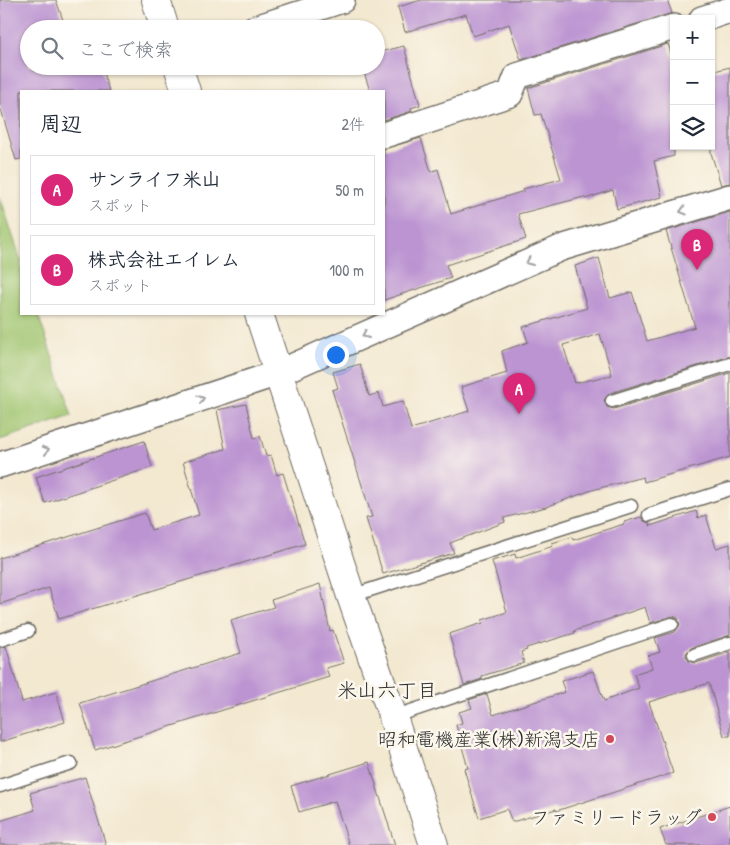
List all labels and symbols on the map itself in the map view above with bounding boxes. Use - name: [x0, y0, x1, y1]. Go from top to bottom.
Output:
- one-way arrow: [680, 205, 688, 215]
- pin: B: [681, 229, 713, 270]
- one-way arrow: [525, 255, 534, 266]
- one-way arrow: [361, 328, 370, 339]
- your location: [323, 342, 349, 368]
- pin: A: [503, 373, 535, 414]
- one-way arrow: [196, 394, 204, 404]
- one-way arrow: [42, 445, 50, 455]
- district label: 米山六丁目: [337, 676, 437, 703]
- place label: 昭和電機産業(株)新潟支店: [378, 726, 600, 752]
- marker: 昭和電機産業(株)新潟支店: [604, 733, 616, 745]
- place label: ファミリードラッグ: [531, 804, 702, 830]
- marker: ファミリードラッグ: [706, 811, 718, 823]

